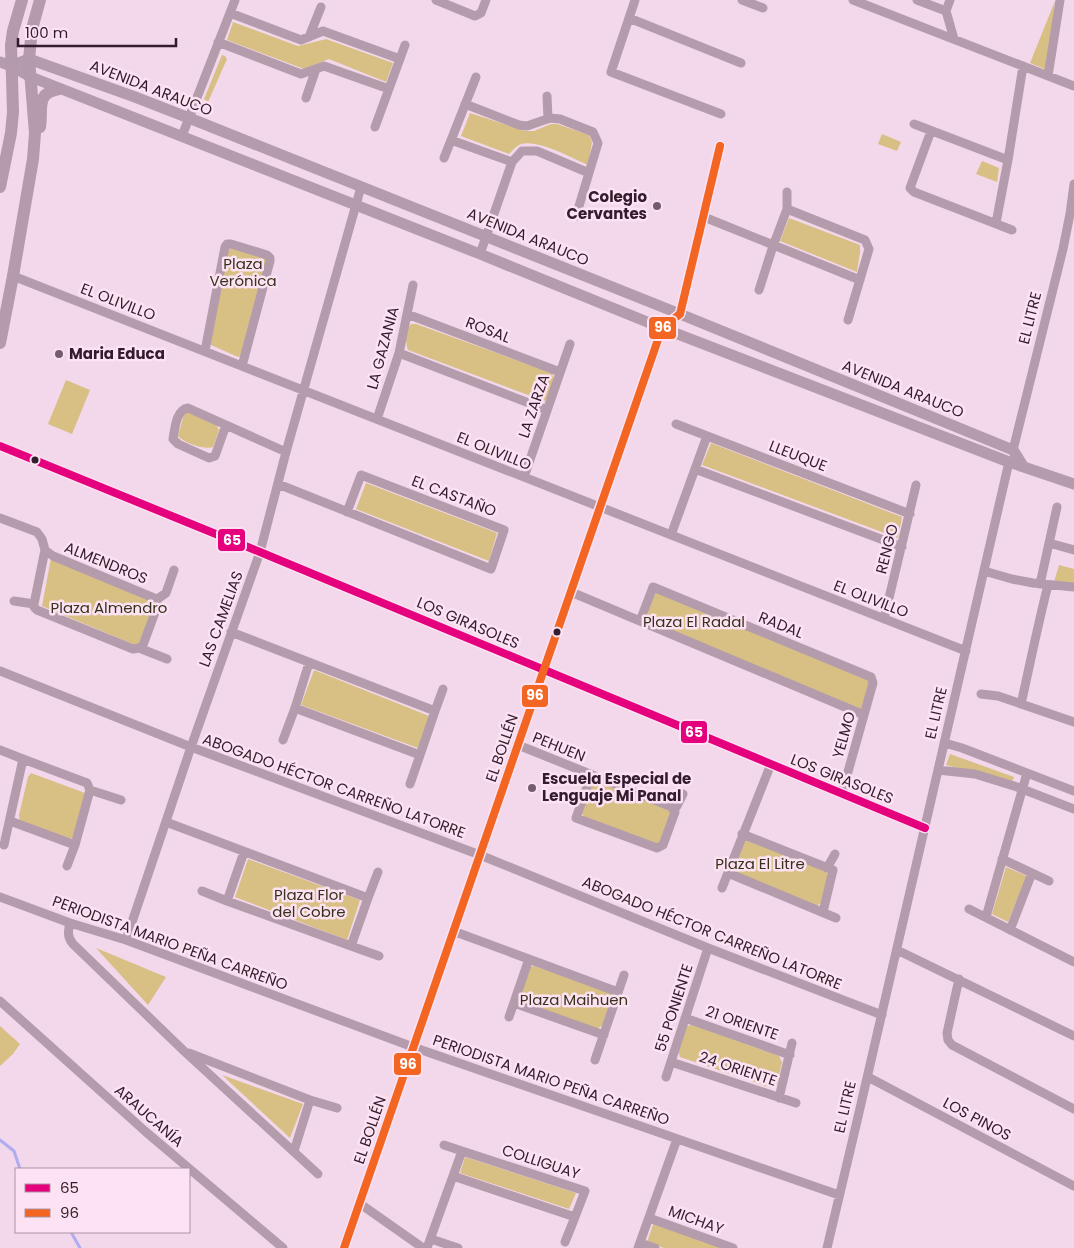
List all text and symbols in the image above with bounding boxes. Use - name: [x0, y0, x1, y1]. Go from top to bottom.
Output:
- scale bar: [18, 15, 175, 47]
- text: 100 m: [25, 22, 68, 43]
- street label: AVENIDA ARAUCO: [87, 54, 216, 121]
- place label: Colegio Cervantes: [567, 186, 647, 224]
- marker: Colegio Cervantes: [651, 200, 663, 212]
- street label: AVENIDA ARAUCO: [464, 202, 592, 271]
- park label: Plaza Verónica: [209, 253, 277, 291]
- street label: EL OLIVILLO: [78, 278, 159, 326]
- street label: EL LITRE: [1013, 289, 1046, 346]
- street label: LA GAZANIA: [361, 304, 404, 392]
- street label: ROSAL: [463, 311, 514, 348]
- line badge: 96: [648, 316, 677, 340]
- text: 96: [654, 317, 672, 337]
- place label: Maria Educa: [69, 343, 165, 364]
- marker: Maria Educa: [53, 348, 65, 360]
- street label: AVENIDA ARAUCO: [839, 354, 967, 423]
- street label: LA ZARZA: [513, 371, 554, 441]
- street label: EL OLIVILLO: [454, 426, 535, 475]
- street label: LLEUQUE: [766, 435, 830, 476]
- unlabelled marker: [30, 455, 40, 465]
- street label: EL CASTAÑO: [409, 470, 500, 521]
- street label: RENGO: [870, 521, 903, 576]
- line badge: 65: [217, 528, 246, 552]
- text: 65: [223, 530, 241, 550]
- street label: ALMENDROS: [61, 536, 151, 589]
- street label: LAS CAMELIAS: [193, 568, 248, 670]
- street label: EL OLIVILLO: [831, 575, 912, 623]
- street label: LOS GIRASOLES: [414, 592, 523, 654]
- park label: Plaza Almendro: [51, 597, 167, 618]
- street label: RADAL: [756, 606, 807, 643]
- park label: Plaza El Radal: [643, 611, 745, 632]
- unlabelled marker: [552, 627, 562, 637]
- line badge: 96: [521, 684, 549, 708]
- text: 96: [526, 685, 544, 705]
- street label: EL LITRE: [919, 685, 952, 741]
- street label: YELMO: [827, 709, 860, 761]
- street label: EL BOLLÉN: [480, 711, 523, 785]
- line badge: 65: [680, 720, 708, 744]
- text: 65: [685, 722, 703, 742]
- street label: PEHUEN: [530, 726, 589, 767]
- street label: ABOGADO HÉCTOR CARREÑO LATORRE: [200, 728, 469, 843]
- street label: LOS GIRASOLES: [788, 748, 897, 809]
- place label: Escuela Especial de Lenguaje Mi Panal: [542, 768, 691, 806]
- marker: Escuela Especial de Lenguaje Mi Panal: [526, 782, 538, 794]
- park label: Plaza El Litre: [715, 853, 805, 874]
- street label: ABOGADO HÉCTOR CARREÑO LATORRE: [579, 871, 845, 994]
- park label: Plaza Flor del Cobre: [272, 884, 346, 922]
- street label: PERIODISTA MARIO PEÑA CARREÑO: [50, 890, 291, 995]
- street label: 55 PONIENTE: [649, 961, 698, 1055]
- park label: Plaza Maihuen: [520, 989, 628, 1010]
- street label: 21 ORIENTE: [703, 1000, 782, 1045]
- street label: PERIODISTA MARIO PEÑA CARREÑO: [430, 1029, 672, 1130]
- street label: 24 ORIENTE: [697, 1046, 780, 1091]
- line badge: 96: [393, 1052, 422, 1076]
- text: 96: [399, 1054, 417, 1074]
- street label: EL LITRE: [828, 1079, 861, 1135]
- street label: ARAUCANÍA: [110, 1080, 188, 1152]
- street label: LOS PINOS: [939, 1092, 1015, 1145]
- street label: EL BOLLÉN: [348, 1093, 391, 1167]
- street label: COLLIGUAY: [500, 1139, 583, 1184]
- legend: [15, 1168, 190, 1233]
- text: 65: [60, 1177, 79, 1198]
- street label: MICHAY: [666, 1200, 727, 1239]
- text: 96: [60, 1202, 79, 1223]

